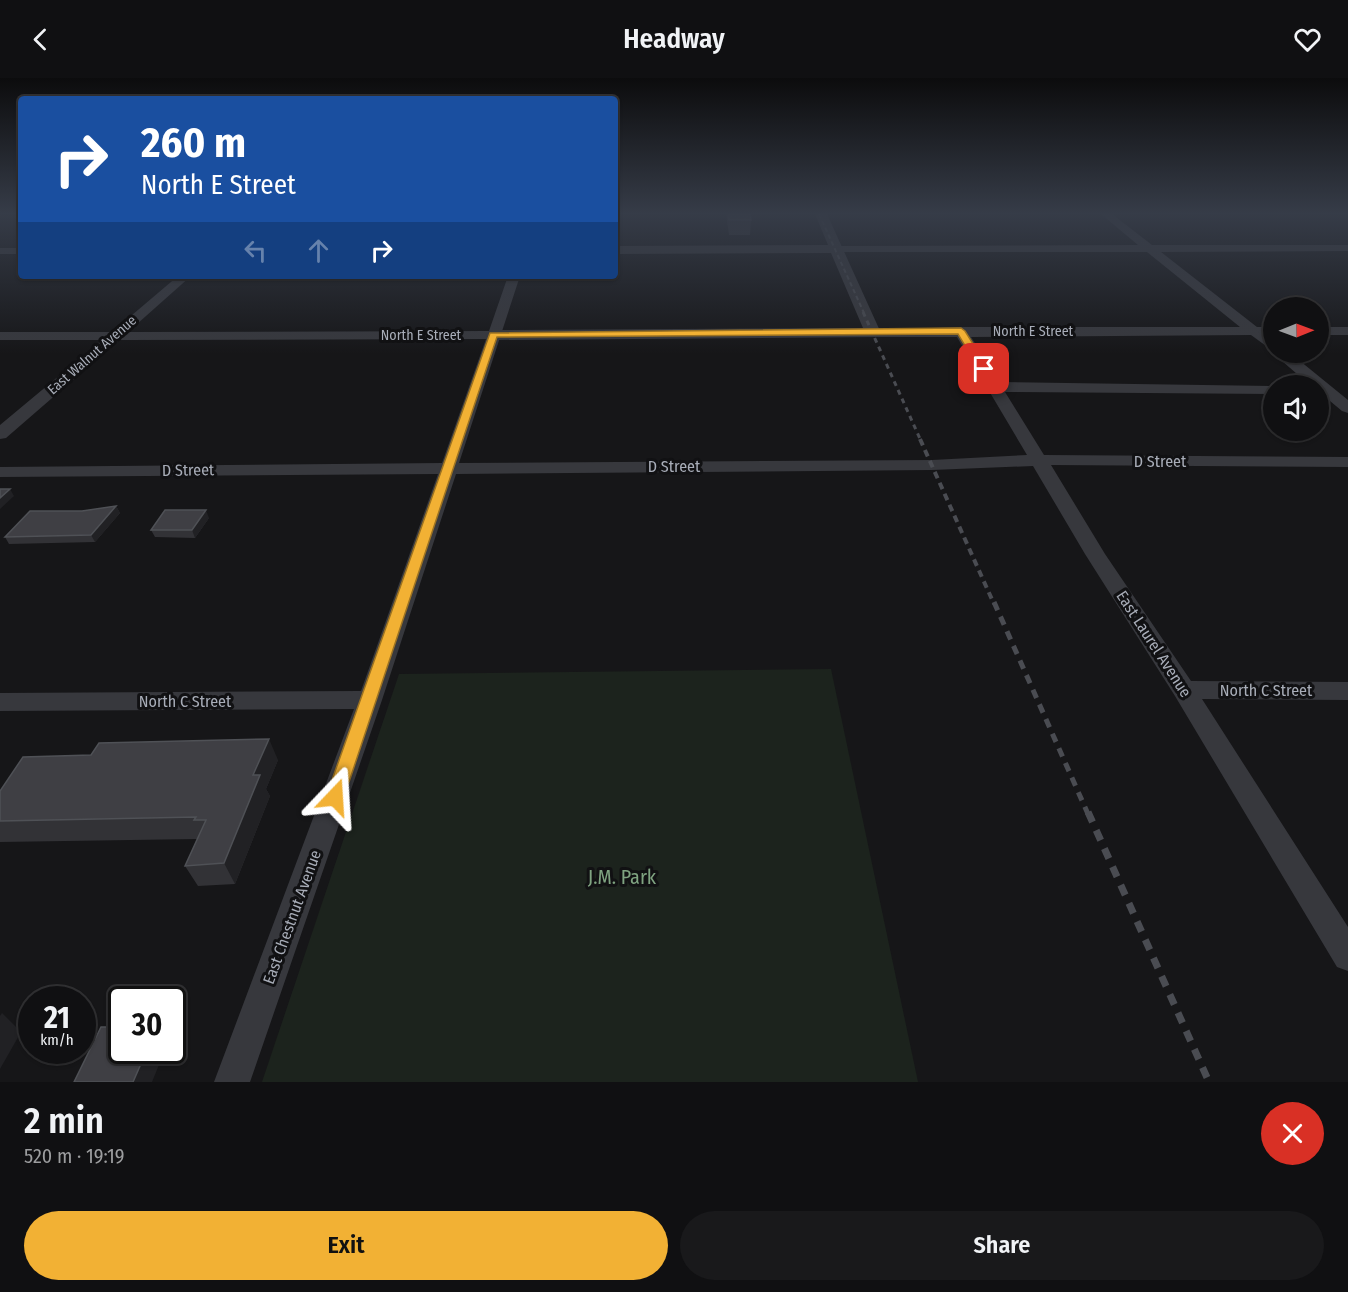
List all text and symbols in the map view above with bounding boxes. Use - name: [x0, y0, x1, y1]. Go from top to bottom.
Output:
- icon: back: [24, 23, 57, 56]
- text: Headway: [623, 23, 725, 55]
- icon: heart: [1291, 23, 1324, 56]
- text: 260 m: [141, 118, 246, 168]
- icon: right: [42, 120, 120, 198]
- text: North E Street: [141, 169, 296, 201]
- icon: left: [239, 234, 272, 267]
- icon: ahead: [302, 234, 335, 267]
- icon: right: [365, 234, 398, 267]
- north arrow: [1263, 297, 1329, 363]
- map controls: [1263, 297, 1329, 441]
- street label: East Walnut Avenue: [44, 312, 140, 398]
- street label: North E Street: [993, 323, 1074, 340]
- street label: North E Street: [381, 327, 462, 344]
- pin: [958, 343, 1009, 394]
- icon: arrive: [967, 352, 1000, 385]
- button: sound: [1263, 375, 1329, 441]
- street label: D Street: [1134, 452, 1187, 471]
- street label: D Street: [648, 457, 701, 476]
- street label: D Street: [162, 460, 215, 480]
- street label: East Laurel Avenue: [1112, 587, 1196, 701]
- street label: North C Street: [1220, 681, 1313, 700]
- street label: North C Street: [139, 692, 232, 711]
- position arrow: [303, 765, 367, 829]
- street label: East Chestnut Avenue: [259, 847, 325, 987]
- park label: J.M. Park: [588, 865, 657, 889]
- speed limit sign: 30: [108, 986, 186, 1064]
- text: 21: [44, 1000, 70, 1036]
- text: km/h: [40, 1031, 74, 1049]
- text: 2 min: [24, 1099, 104, 1143]
- button: close: [1261, 1102, 1324, 1165]
- text: 520 m · 19:19: [24, 1144, 124, 1168]
- button: Exit: [24, 1211, 668, 1280]
- button: Share: [680, 1211, 1324, 1280]

